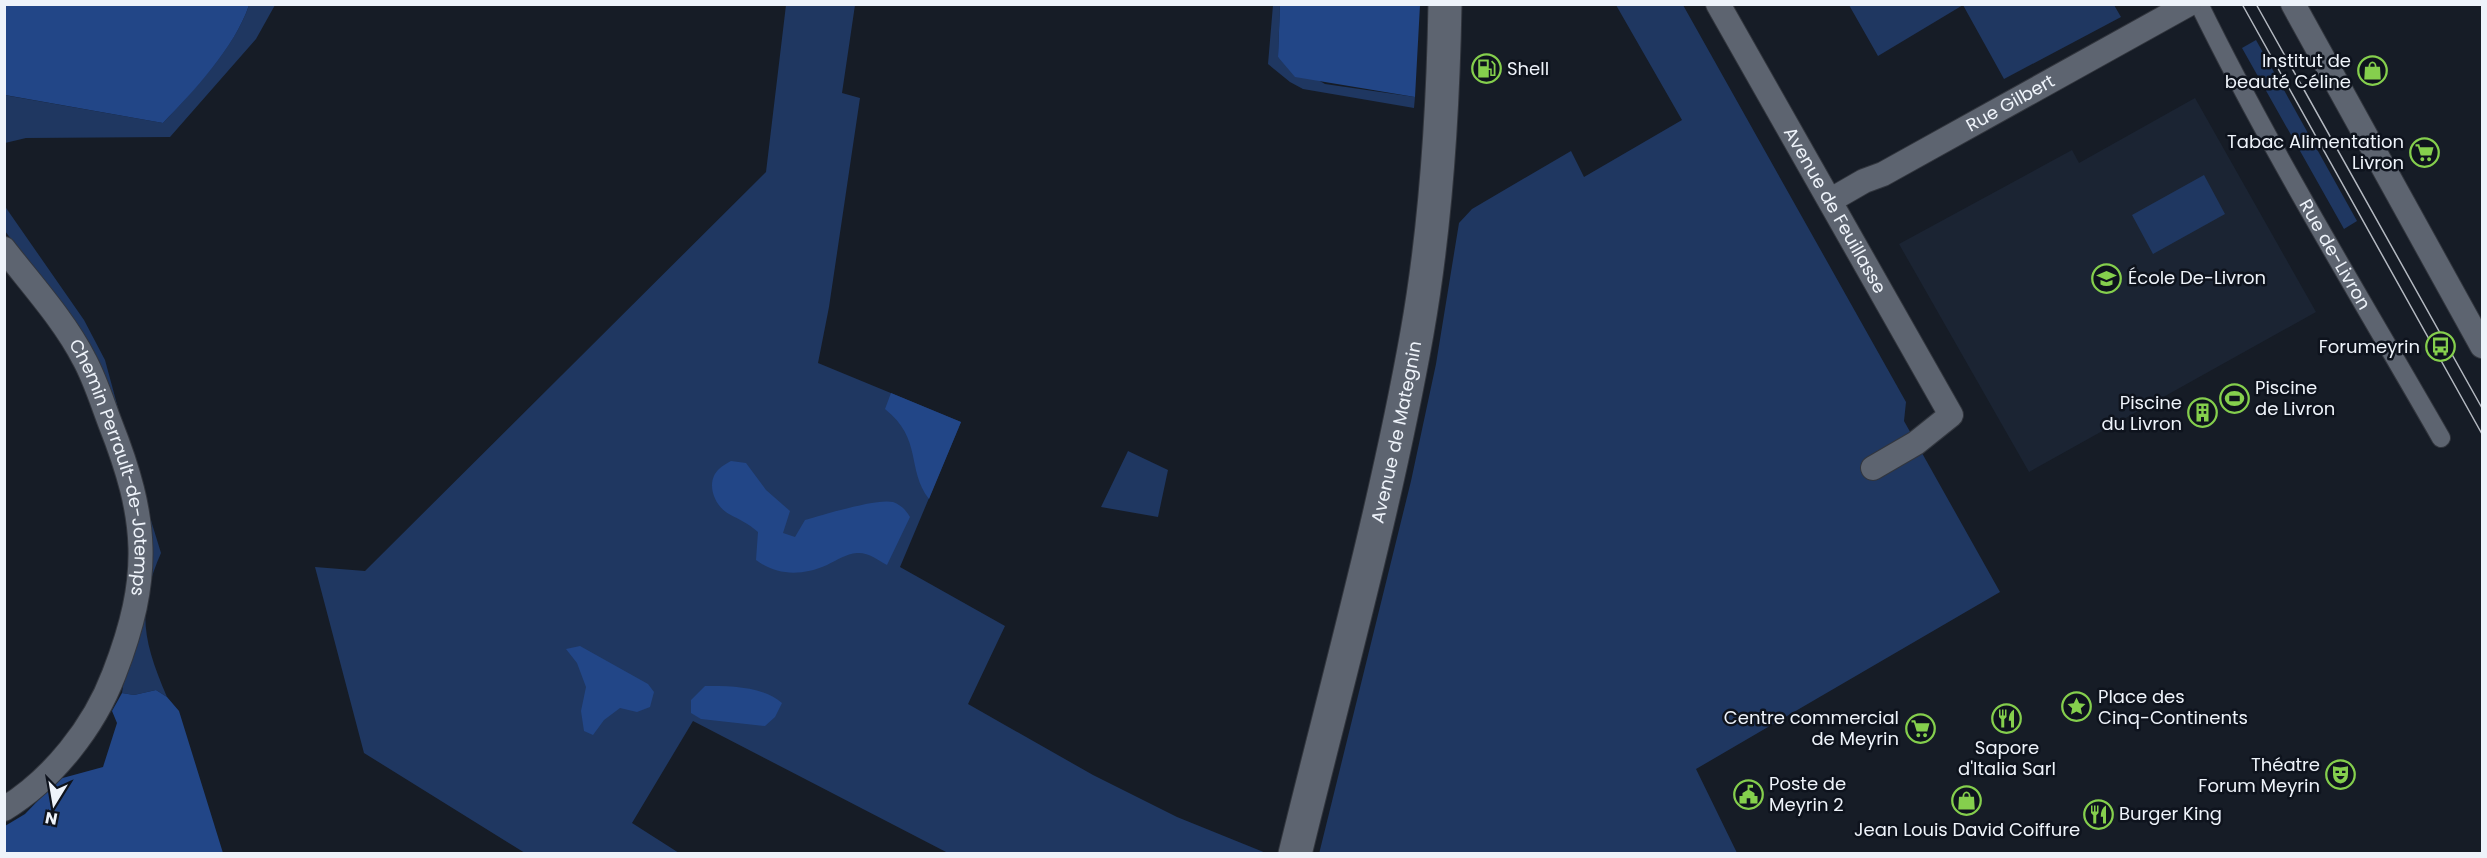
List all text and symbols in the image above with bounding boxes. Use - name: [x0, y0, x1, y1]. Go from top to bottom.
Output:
- place label: Institut de beauté Céline: [2225, 48, 2351, 94]
- fuel station icon: Shell: [1470, 53, 1502, 85]
- shop icon: Institut de beauté Céline: [2356, 55, 2388, 87]
- place label: Shell: [1507, 56, 1549, 81]
- street label: Rue Gilbert: [1961, 68, 2059, 138]
- street label: Avenue de Feuillasse: [1778, 122, 1893, 298]
- place label: Tabac Alimentation Livron: [2227, 129, 2404, 175]
- supermarket icon: Tabac Alimentation Livron: [2409, 136, 2441, 168]
- street label: Rue de-Livron: [2293, 194, 2377, 314]
- school or university icon: École De-Livron: [2091, 262, 2123, 294]
- place label: École De-Livron: [2128, 265, 2266, 290]
- bus stop icon: Forumeyrin: [2425, 331, 2457, 363]
- street label: Chemin Perrault-de-Jotemps: [63, 334, 154, 598]
- place label: Forumeyrin: [2319, 334, 2420, 359]
- street label: Avenue de Mategnin: [1365, 339, 1427, 526]
- place label: Piscine de Livron: [2255, 375, 2335, 421]
- sports icon: Piscine de Livron: [2218, 382, 2250, 414]
- place label: Piscine du Livron: [2101, 390, 2182, 436]
- building icon: Piscine du Livron: [2187, 397, 2219, 429]
- place label: Place des Cinq-Continents: [2098, 684, 2248, 730]
- place icon: Place des Cinq-Continents: [2061, 691, 2093, 723]
- restaurant icon: Sapore d'Italia Sarl: [1991, 703, 2023, 735]
- place label: Centre commercial de Meyrin: [1724, 705, 1899, 751]
- supermarket icon: Centre commercial de Meyrin: [1904, 712, 1936, 744]
- place label: Sapore d'Italia Sarl: [1958, 735, 2056, 781]
- place label: Théatre Forum Meyrin: [2198, 752, 2320, 798]
- theatre icon: Théatre Forum Meyrin: [2325, 759, 2357, 791]
- place label: Poste de Meyrin 2: [1769, 771, 1846, 817]
- north arrow: [24, 774, 84, 834]
- public building icon: Poste de Meyrin 2: [1732, 778, 1764, 810]
- shop icon: Jean Louis David Coiffure: [1951, 785, 1983, 817]
- restaurant icon: Burger King: [2082, 798, 2114, 830]
- place label: Burger King: [2119, 801, 2222, 826]
- text: N: [43, 806, 59, 831]
- place label: Jean Louis David Coiffure: [1854, 817, 2080, 842]

